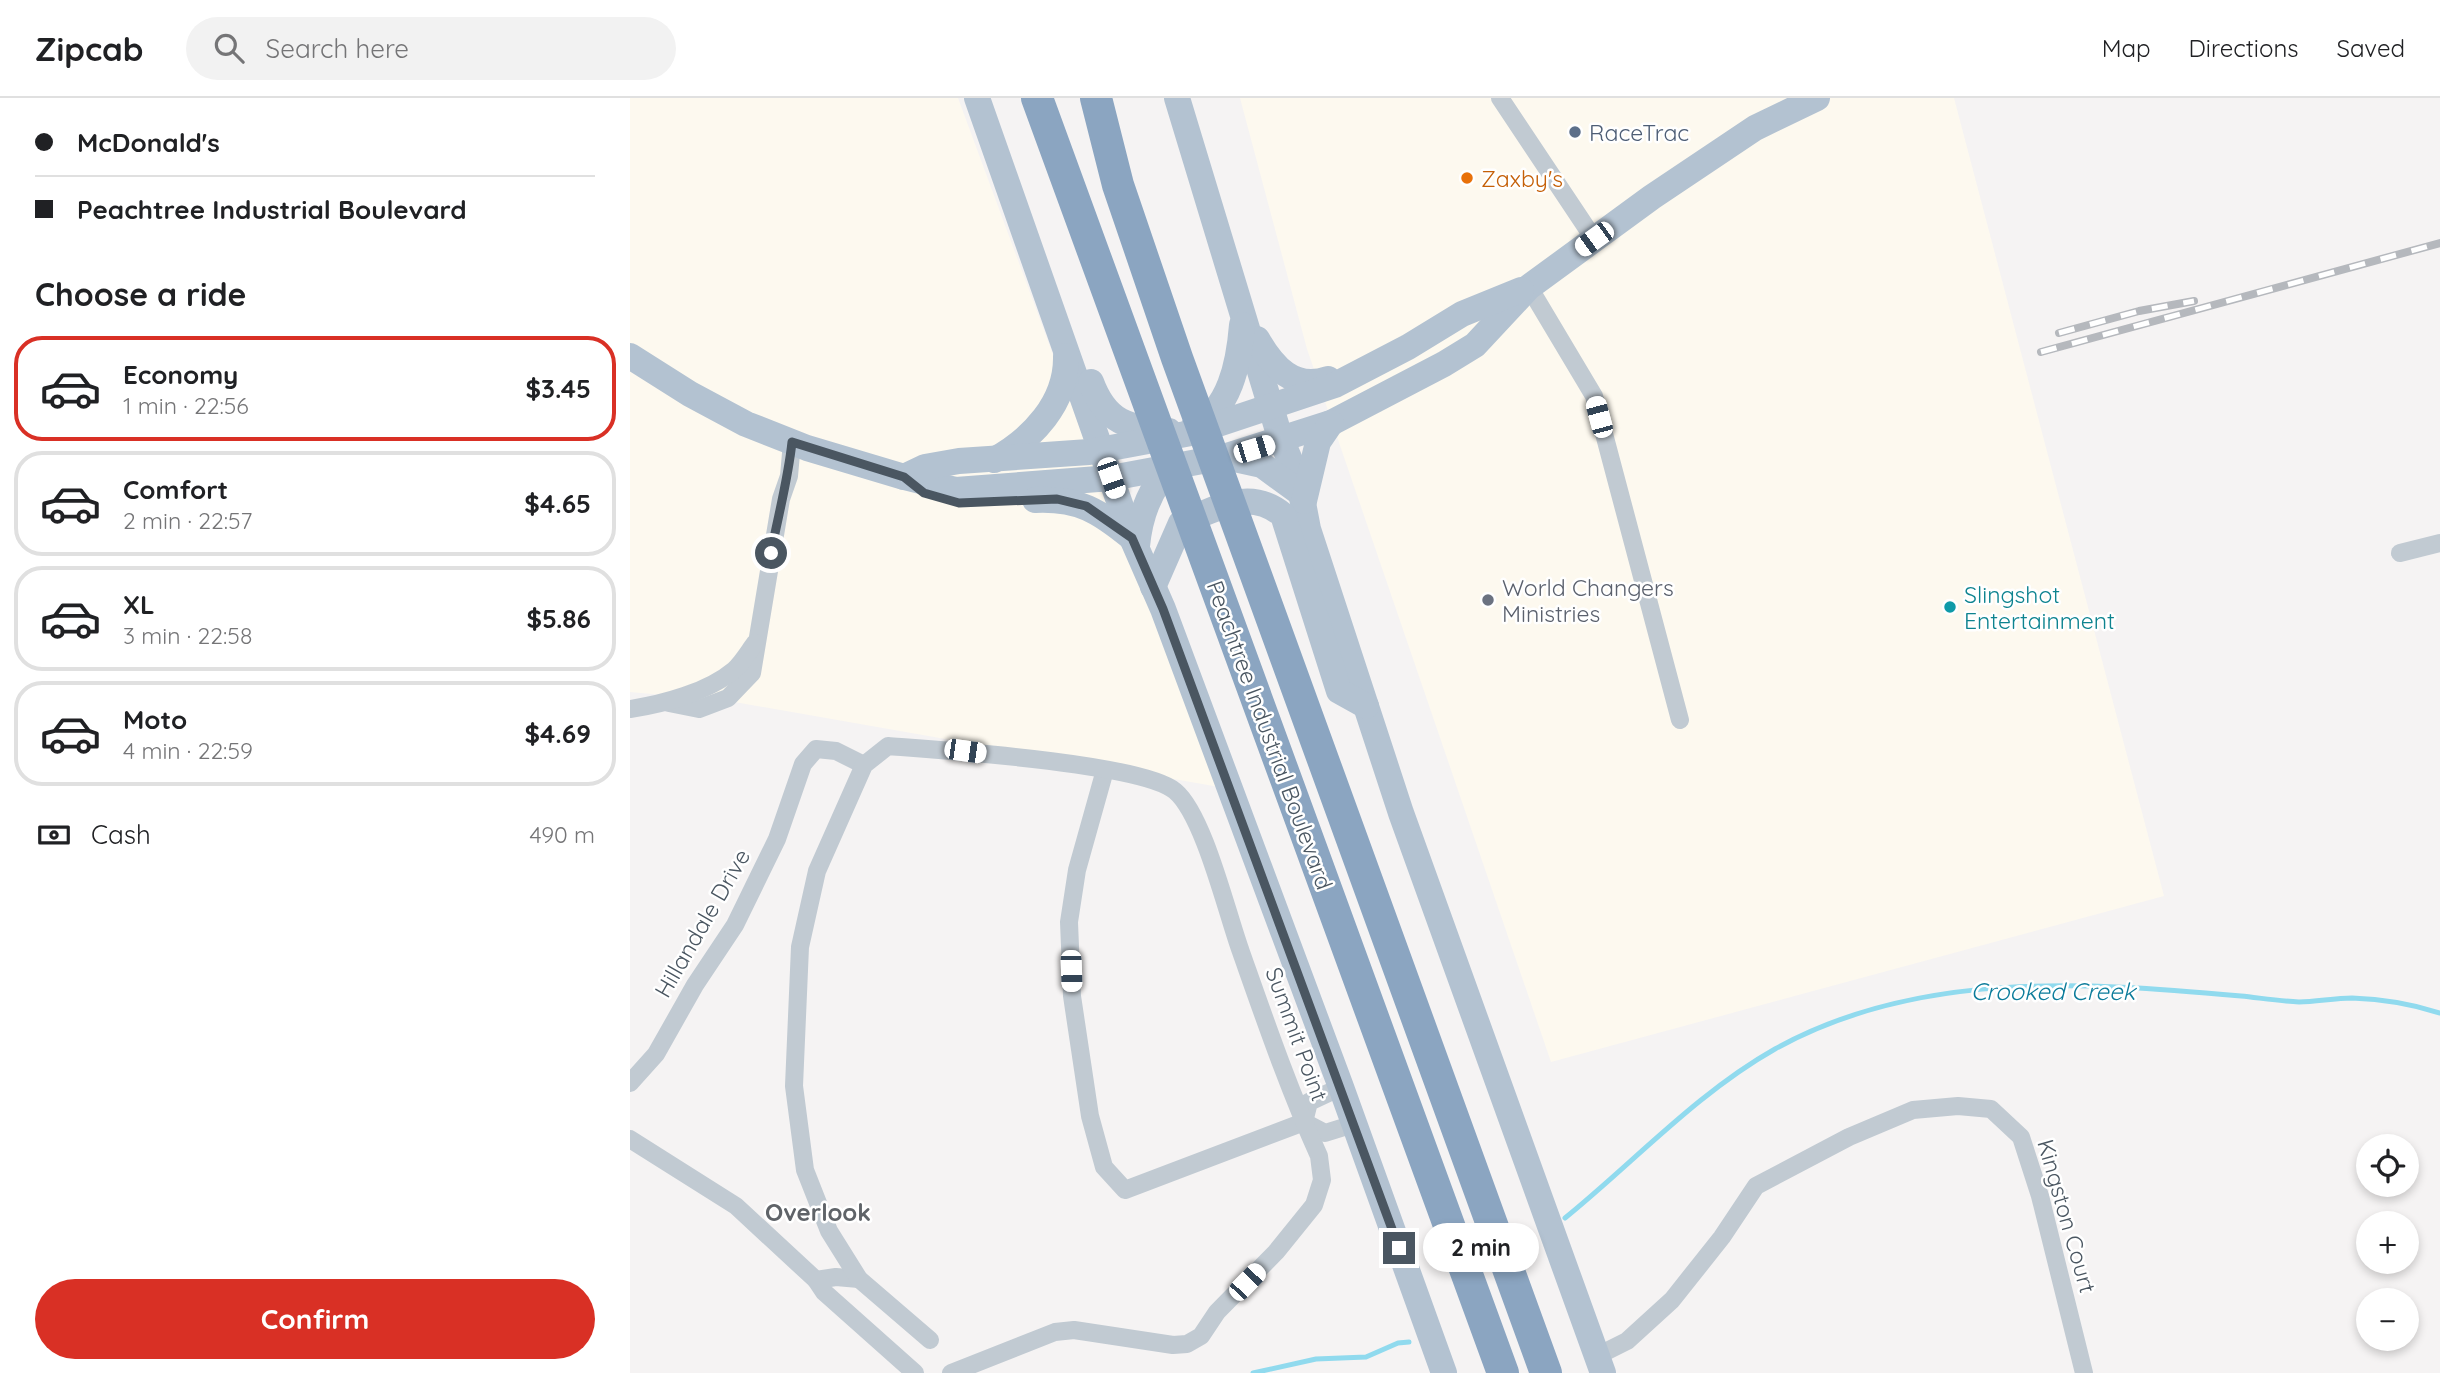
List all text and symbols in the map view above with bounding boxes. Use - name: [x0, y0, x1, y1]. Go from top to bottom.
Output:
- search box: [186, 17, 676, 80]
- text: Zipcab: [35, 28, 144, 69]
- icon: search: [210, 29, 248, 67]
- text: Search here: [266, 32, 409, 65]
- text: Map: [2102, 33, 2151, 63]
- text: Directions: [2189, 33, 2299, 63]
- text: Saved: [2337, 33, 2405, 63]
- place label: RaceTrac: [1589, 118, 1689, 147]
- marker: RaceTrac: [1567, 124, 1583, 140]
- text: McDonald's: [77, 126, 220, 159]
- place label: Zaxby's: [1481, 164, 1563, 193]
- marker: Zaxby's: [1459, 170, 1475, 186]
- text: Peachtree Industrial Boulevard: [77, 193, 467, 226]
- car: [1571, 218, 1618, 260]
- text: Choose a ride: [35, 274, 247, 314]
- icon: car: [39, 357, 102, 420]
- text: Economy: [123, 358, 238, 391]
- text: $3.45: [526, 372, 591, 405]
- text: 1 min · 22:56: [123, 391, 249, 420]
- car: [1584, 394, 1615, 440]
- car: [1231, 433, 1278, 465]
- car: [1095, 455, 1128, 501]
- icon: car: [39, 472, 102, 535]
- text: Comfort: [123, 473, 228, 506]
- text: $4.65: [524, 487, 591, 520]
- text: 2 min · 22:57: [123, 506, 252, 535]
- route start: [755, 537, 787, 569]
- place label: World Changers Ministries: [1502, 573, 1674, 628]
- street label: Peachtree Industrial Boulevard: [1201, 577, 1339, 893]
- place label: Slingshot Entertainment: [1964, 580, 2115, 635]
- icon: car: [39, 587, 102, 650]
- text: XL: [123, 588, 155, 621]
- marker: World Changers Ministries: [1480, 592, 1496, 608]
- marker: Slingshot Entertainment: [1942, 599, 1958, 615]
- text: $5.86: [526, 602, 591, 635]
- text: 3 min · 22:58: [123, 621, 252, 650]
- icon: car: [39, 702, 102, 765]
- text: Moto: [123, 703, 187, 736]
- text: $4.69: [525, 717, 591, 750]
- text: 4 min · 22:59: [123, 736, 253, 765]
- car: [943, 738, 988, 764]
- icon: cash: [35, 816, 73, 854]
- text: Cash: [91, 818, 151, 851]
- text: 490 m: [530, 820, 595, 849]
- street label: Hillandale Drive: [648, 843, 756, 1003]
- car: [1060, 950, 1083, 992]
- street label: Summit Point: [1259, 963, 1335, 1105]
- water label: Crooked Creek: [1971, 976, 2137, 1006]
- map controls: [2356, 1134, 2419, 1351]
- button: locate: [2356, 1134, 2419, 1197]
- street label: Kingston Court: [2031, 1136, 2103, 1296]
- district label: Overlook: [765, 1197, 871, 1227]
- button: +: [2356, 1211, 2419, 1274]
- callout: 2 min: [1424, 1224, 1539, 1272]
- route end: [1383, 1232, 1415, 1264]
- text: 2 min: [1451, 1233, 1511, 1262]
- car: [1225, 1260, 1270, 1304]
- button: Confirm: [35, 1279, 595, 1359]
- button: −: [2356, 1288, 2419, 1351]

